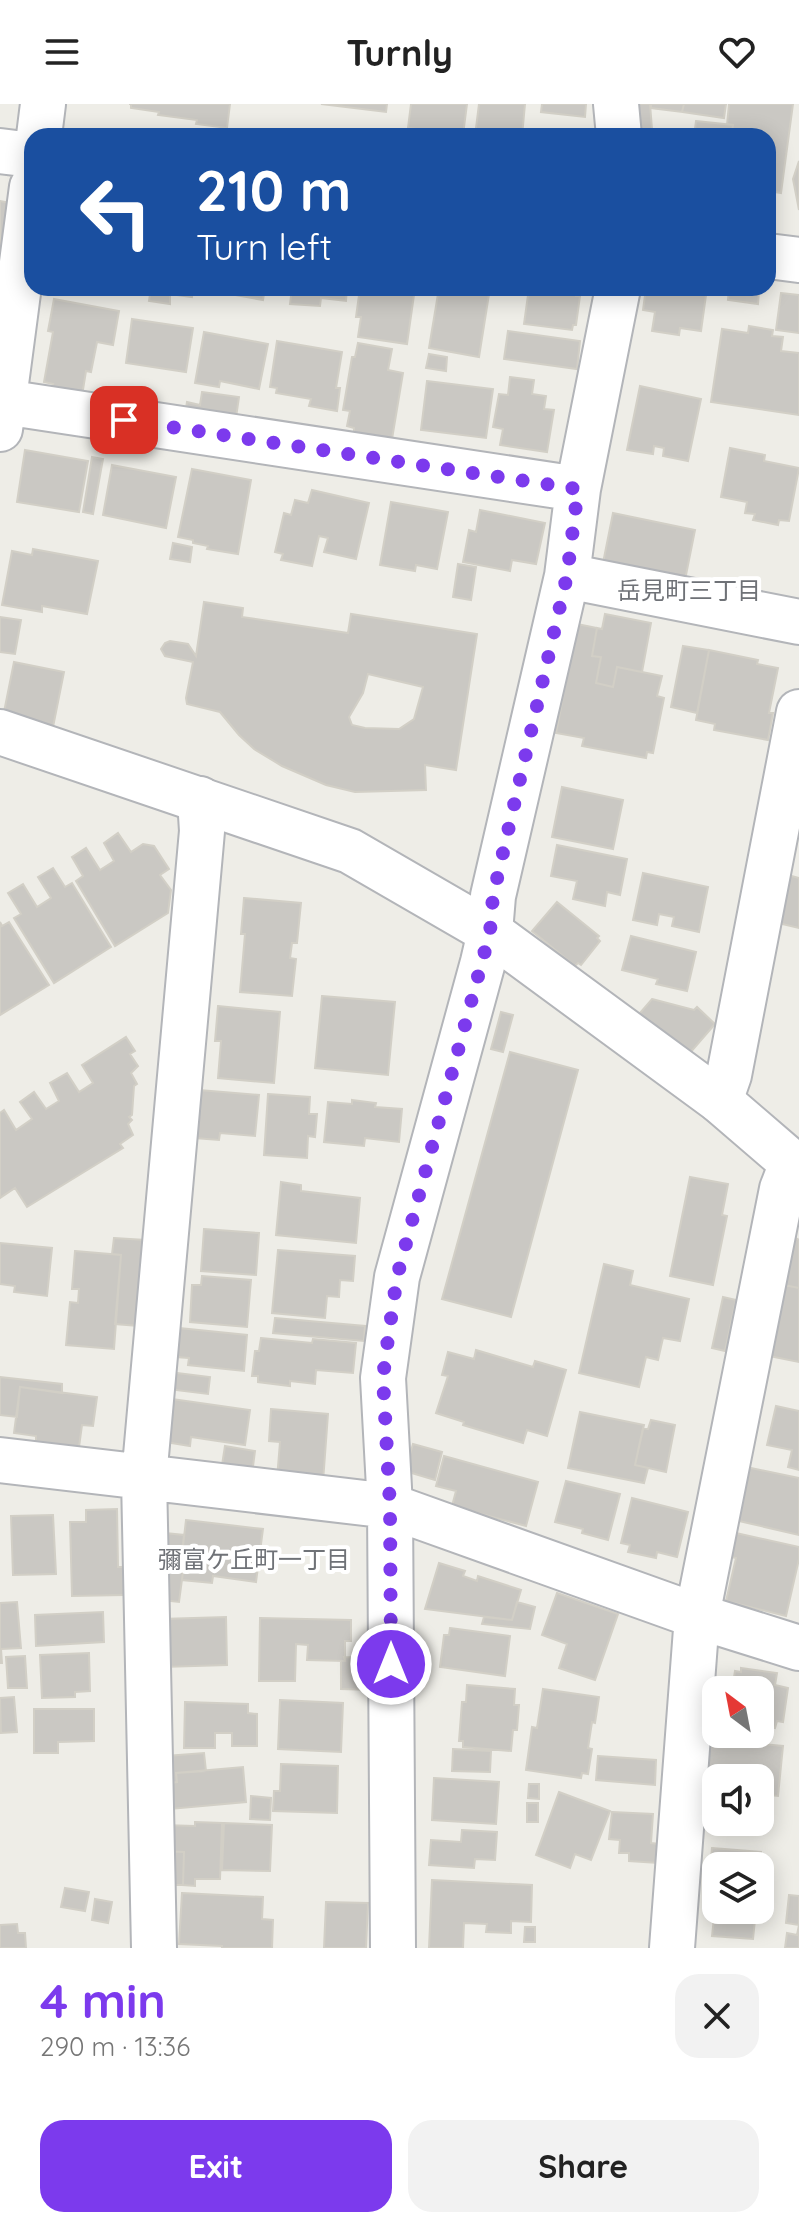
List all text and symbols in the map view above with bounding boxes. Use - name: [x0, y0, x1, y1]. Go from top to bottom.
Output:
- icon: menu: [40, 30, 84, 74]
- text: Turnly: [346, 30, 453, 75]
- icon: heart: [715, 30, 759, 74]
- text: 210 m: [196, 155, 351, 225]
- icon: left: [64, 160, 168, 264]
- text: Turn left: [196, 224, 332, 269]
- pin: [90, 386, 158, 454]
- icon: arrive: [102, 398, 146, 442]
- district label: 岳見町三丁目: [617, 575, 761, 605]
- district label: 彌富ケ丘町一丁目: [158, 1544, 350, 1574]
- position arrow: [349, 1622, 433, 1706]
- north arrow: [702, 1676, 774, 1748]
- map controls: [702, 1676, 774, 1924]
- button: sound: [702, 1764, 774, 1836]
- button: layers: [702, 1852, 774, 1924]
- text: 4 min: [40, 1970, 166, 2030]
- button: close: [675, 1974, 759, 2058]
- text: 290 m · 13:36: [40, 2030, 190, 2063]
- button: Exit: [40, 2120, 392, 2212]
- button: Share: [408, 2120, 759, 2212]

